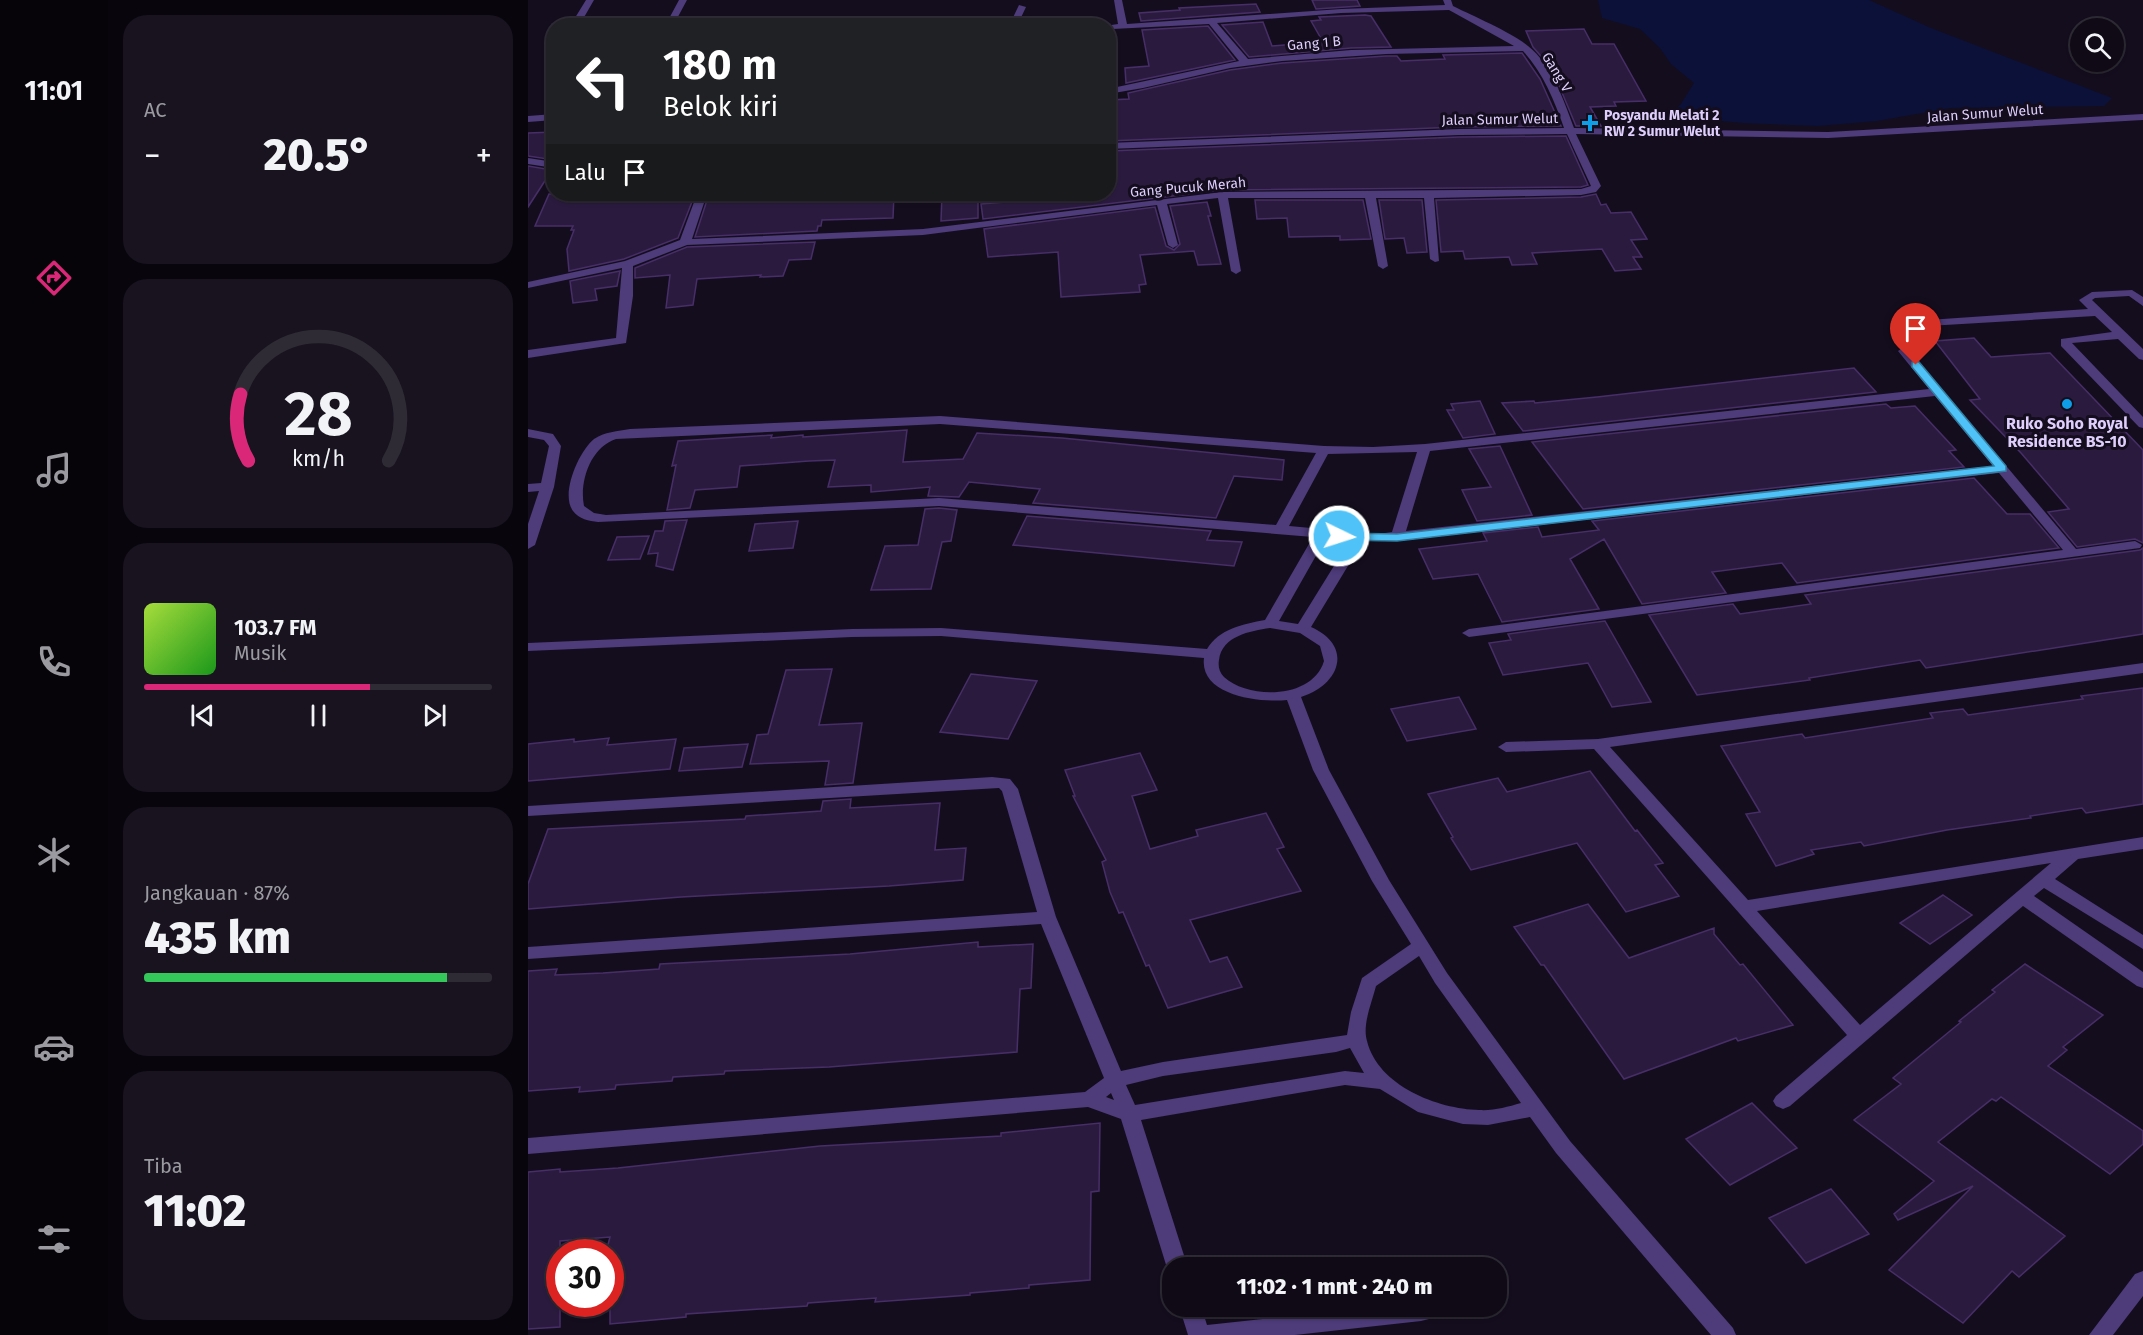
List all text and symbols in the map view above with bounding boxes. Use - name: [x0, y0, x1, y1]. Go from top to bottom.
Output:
- map controls: [2070, 18, 2124, 72]
- button: search: [2070, 18, 2124, 72]
- street label: Gang 1 B: [1286, 33, 1342, 54]
- text: 180 m: [663, 40, 777, 90]
- icon: left: [564, 42, 642, 120]
- street label: Gang V: [1538, 49, 1575, 95]
- text: 11:01: [25, 75, 83, 107]
- text: Belok kiri: [663, 91, 778, 123]
- text: AC: [144, 98, 166, 122]
- street label: Jalan Sumur Welut: [1926, 101, 2045, 126]
- place label: Posyandu Melati 2 RW 2 Sumur Welut: [1604, 107, 1721, 140]
- street label: Jalan Sumur Welut: [1442, 110, 1559, 129]
- marker: Posyandu Melati 2 RW 2 Sumur Welut: [1581, 114, 1599, 132]
- text: 20.5°: [263, 128, 373, 182]
- text: −: [144, 136, 161, 176]
- text: +: [476, 136, 492, 176]
- icon: arrive: [618, 156, 651, 189]
- text: Lalu: [564, 159, 606, 186]
- street label: Gang Pucuk Merah: [1129, 174, 1247, 201]
- icon: directions: [33, 257, 75, 299]
- pin: [1890, 303, 1941, 365]
- icon: arrive: [1899, 312, 1932, 345]
- text: 28: [284, 377, 352, 452]
- marker: Ruko Soho Royal Residence BS-10: [2060, 397, 2074, 411]
- place label: Ruko Soho Royal Residence BS-10: [2006, 414, 2128, 451]
- text: km/h: [291, 446, 345, 472]
- icon: music: [33, 449, 75, 491]
- position arrow: [1307, 504, 1371, 568]
- text: 103.7 FM: [234, 614, 317, 641]
- icon: phone: [33, 641, 75, 683]
- text: Musik: [234, 641, 286, 665]
- icon: previous: [186, 699, 219, 732]
- icon: pause: [302, 699, 335, 732]
- icon: next: [418, 699, 451, 732]
- icon: climate: [33, 834, 75, 876]
- text: Jangkauan · 87%: [144, 881, 290, 905]
- text: 435 km: [144, 911, 291, 965]
- icon: car: [33, 1026, 75, 1068]
- text: Tiba: [144, 1154, 183, 1178]
- text: 11:02: [144, 1184, 246, 1238]
- icon: filters: [33, 1218, 75, 1260]
- speed limit sign: 30: [546, 1239, 624, 1317]
- text: 11:02 · 1 mnt · 240 m: [1237, 1273, 1432, 1300]

